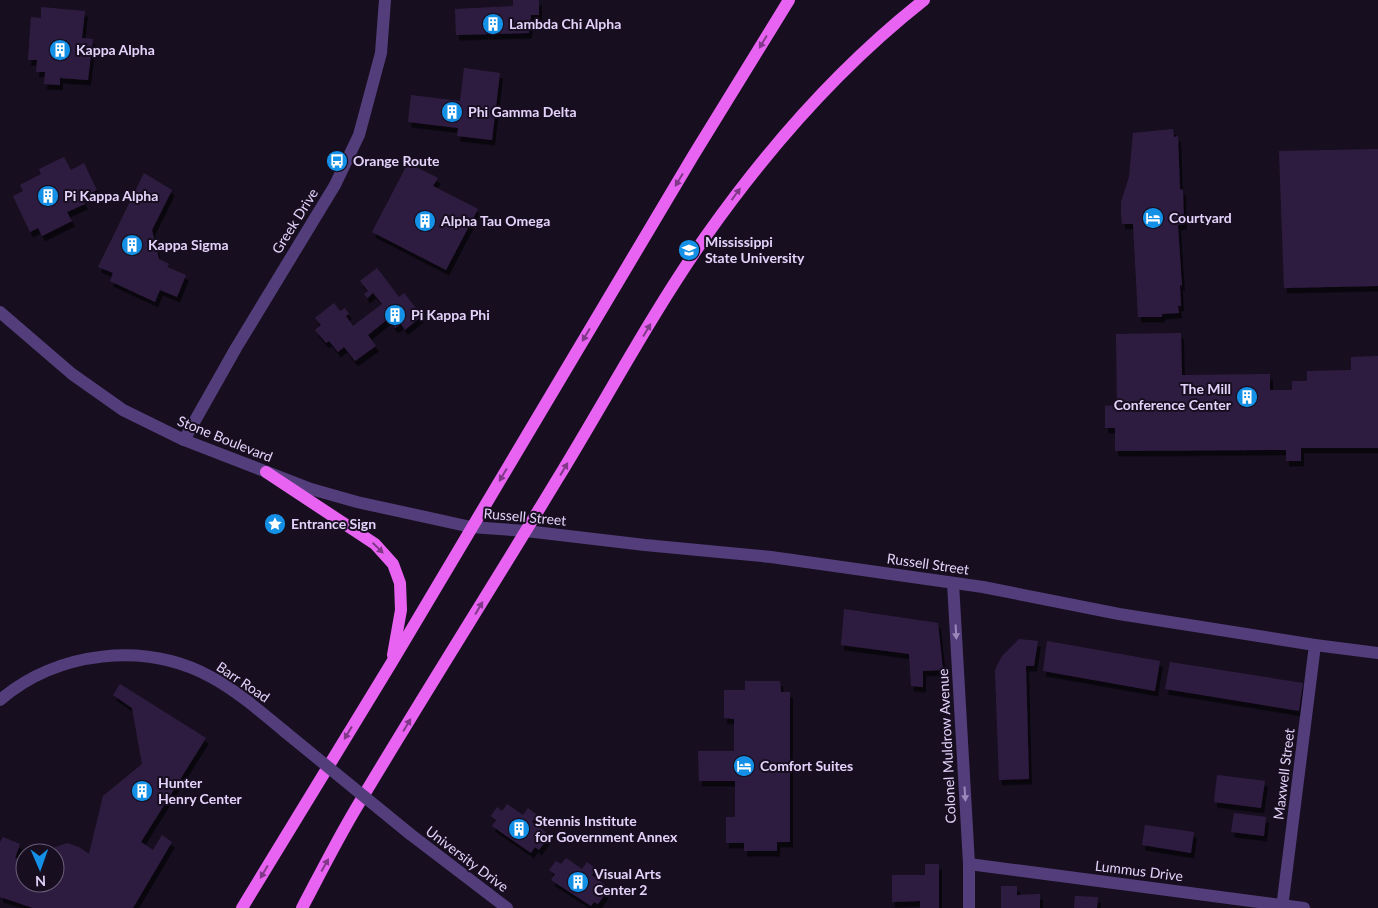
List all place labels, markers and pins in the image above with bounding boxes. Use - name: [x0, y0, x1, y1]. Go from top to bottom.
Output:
- building icon: Lambda Chi Alpha: [481, 12, 505, 36]
- place label: Lambda Chi Alpha: [509, 15, 621, 32]
- building icon: Kappa Alpha: [48, 38, 72, 62]
- place label: Kappa Alpha: [76, 41, 155, 58]
- building icon: Phi Gamma Delta: [440, 100, 464, 124]
- place label: Phi Gamma Delta: [468, 103, 577, 120]
- bus stop icon: Orange Route: [325, 149, 349, 173]
- place label: Orange Route: [353, 152, 440, 169]
- building icon: Pi Kappa Alpha: [36, 184, 60, 208]
- place label: Pi Kappa Alpha: [64, 187, 158, 204]
- hotel icon: Courtyard: [1141, 206, 1165, 230]
- building icon: Alpha Tau Omega: [413, 209, 437, 233]
- place label: Courtyard: [1169, 209, 1232, 226]
- place label: Alpha Tau Omega: [440, 212, 550, 229]
- building icon: Kappa Sigma: [120, 233, 144, 257]
- place label: Mississippi State University: [705, 233, 805, 266]
- place label: Kappa Sigma: [148, 236, 229, 253]
- school or university icon: Mississippi State University: [677, 238, 701, 262]
- building icon: Pi Kappa Phi: [383, 303, 407, 327]
- place label: Pi Kappa Phi: [411, 306, 490, 323]
- place label: The Mill Conference Center: [1114, 380, 1232, 413]
- building icon: The Mill Conference Center: [1235, 385, 1259, 409]
- place icon: Entrance Sign: [263, 512, 287, 536]
- place label: Entrance Sign: [291, 515, 376, 532]
- hotel icon: Comfort Suites: [732, 754, 756, 778]
- place label: Comfort Suites: [760, 757, 853, 774]
- place label: Hunter Henry Center: [158, 774, 243, 807]
- building icon: Hunter Henry Center: [130, 779, 154, 803]
- place label: Stennis Institute for Government Annex: [535, 812, 678, 845]
- building icon: Stennis Institute for Government Annex: [507, 817, 531, 841]
- place label: Visual Arts Center 2: [593, 865, 661, 898]
- building icon: Visual Arts Center 2: [566, 870, 590, 894]

